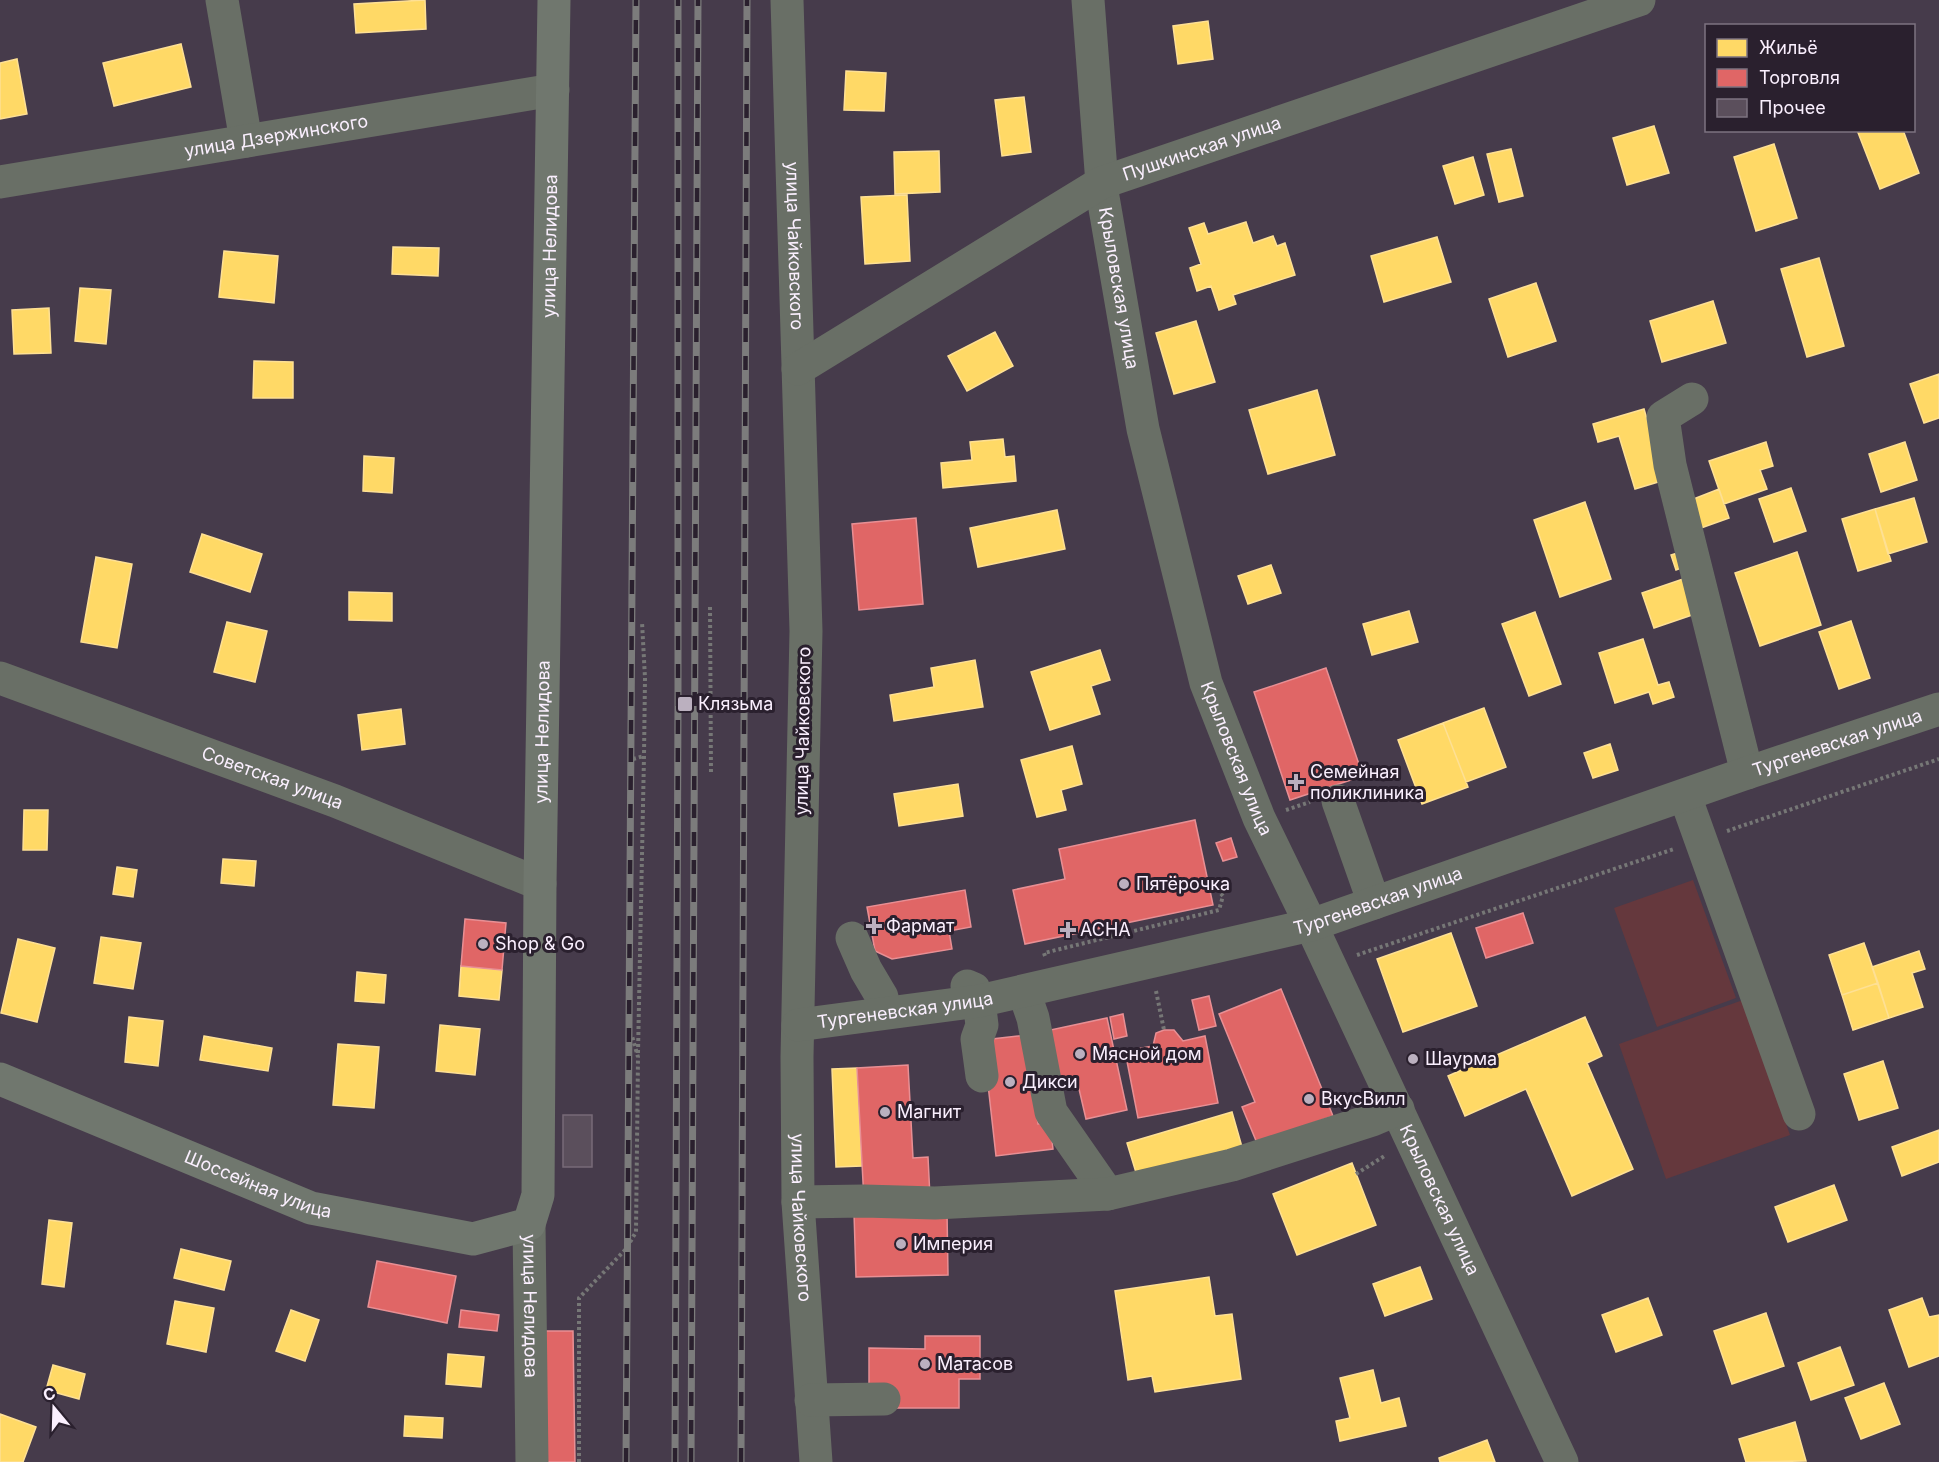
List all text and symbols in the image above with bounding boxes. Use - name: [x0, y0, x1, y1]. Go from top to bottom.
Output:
- legend: [1705, 24, 1915, 132]
- text: Жильё: [1759, 37, 1818, 58]
- text: Торговля: [1759, 67, 1840, 88]
- text: Прочее: [1759, 97, 1826, 118]
- street label: улица Дзержинского: [183, 110, 369, 161]
- street label: Пушкинская улица: [1120, 112, 1284, 185]
- street label: улица Чайковского: [782, 161, 808, 331]
- street label: улица Нелидова: [538, 174, 561, 318]
- street label: Крыловская улица: [1095, 205, 1143, 371]
- street label: улица Чайковского: [791, 646, 814, 815]
- street label: улица Нелидова: [530, 660, 554, 804]
- street label: Крыловская улица: [1196, 678, 1277, 839]
- place label: Клязьма: [698, 693, 773, 714]
- marker: Клязьма: [676, 695, 694, 713]
- street label: Тургеневская улица: [1750, 704, 1925, 780]
- street label: Советская улица: [199, 742, 346, 813]
- place label: Семейная поликлиника: [1310, 761, 1424, 803]
- marker: Семейная поликлиника: [1287, 773, 1305, 791]
- street label: Тургеневская улица: [1291, 862, 1465, 939]
- place label: Пятёрочка: [1136, 873, 1230, 894]
- marker: Пятёрочка: [1117, 877, 1131, 891]
- place label: Фармат: [886, 915, 955, 936]
- marker: Фармат: [867, 919, 881, 933]
- place label: АСНА: [1080, 919, 1131, 940]
- marker: АСНА: [1061, 923, 1075, 937]
- place label: Shop & Go: [495, 933, 585, 954]
- marker: Shop & Go: [476, 937, 490, 951]
- street label: Тургеневская улица: [816, 987, 995, 1032]
- place label: Мясной дом: [1092, 1043, 1202, 1064]
- marker: Мясной дом: [1073, 1047, 1087, 1061]
- place label: Шаурма: [1425, 1048, 1497, 1069]
- marker: Шаурма: [1406, 1052, 1420, 1066]
- place label: Дикси: [1022, 1071, 1078, 1092]
- marker: Дикси: [1003, 1075, 1017, 1089]
- place label: ВкусВилл: [1321, 1088, 1406, 1109]
- marker: ВкусВилл: [1302, 1092, 1316, 1106]
- place label: Магнит: [897, 1101, 962, 1122]
- marker: Магнит: [878, 1105, 892, 1119]
- street label: Крыловская улица: [1396, 1121, 1484, 1278]
- street label: улица Чайковского: [788, 1133, 816, 1302]
- street label: Шоссейная улица: [181, 1146, 333, 1222]
- place label: Империя: [913, 1233, 993, 1254]
- street label: улица Нелидова: [519, 1234, 542, 1378]
- marker: Империя: [894, 1237, 908, 1251]
- place label: Матасов: [937, 1353, 1013, 1374]
- marker: Матасов: [918, 1357, 932, 1371]
- north arrow: [24, 1378, 84, 1438]
- text: С: [40, 1382, 58, 1405]

